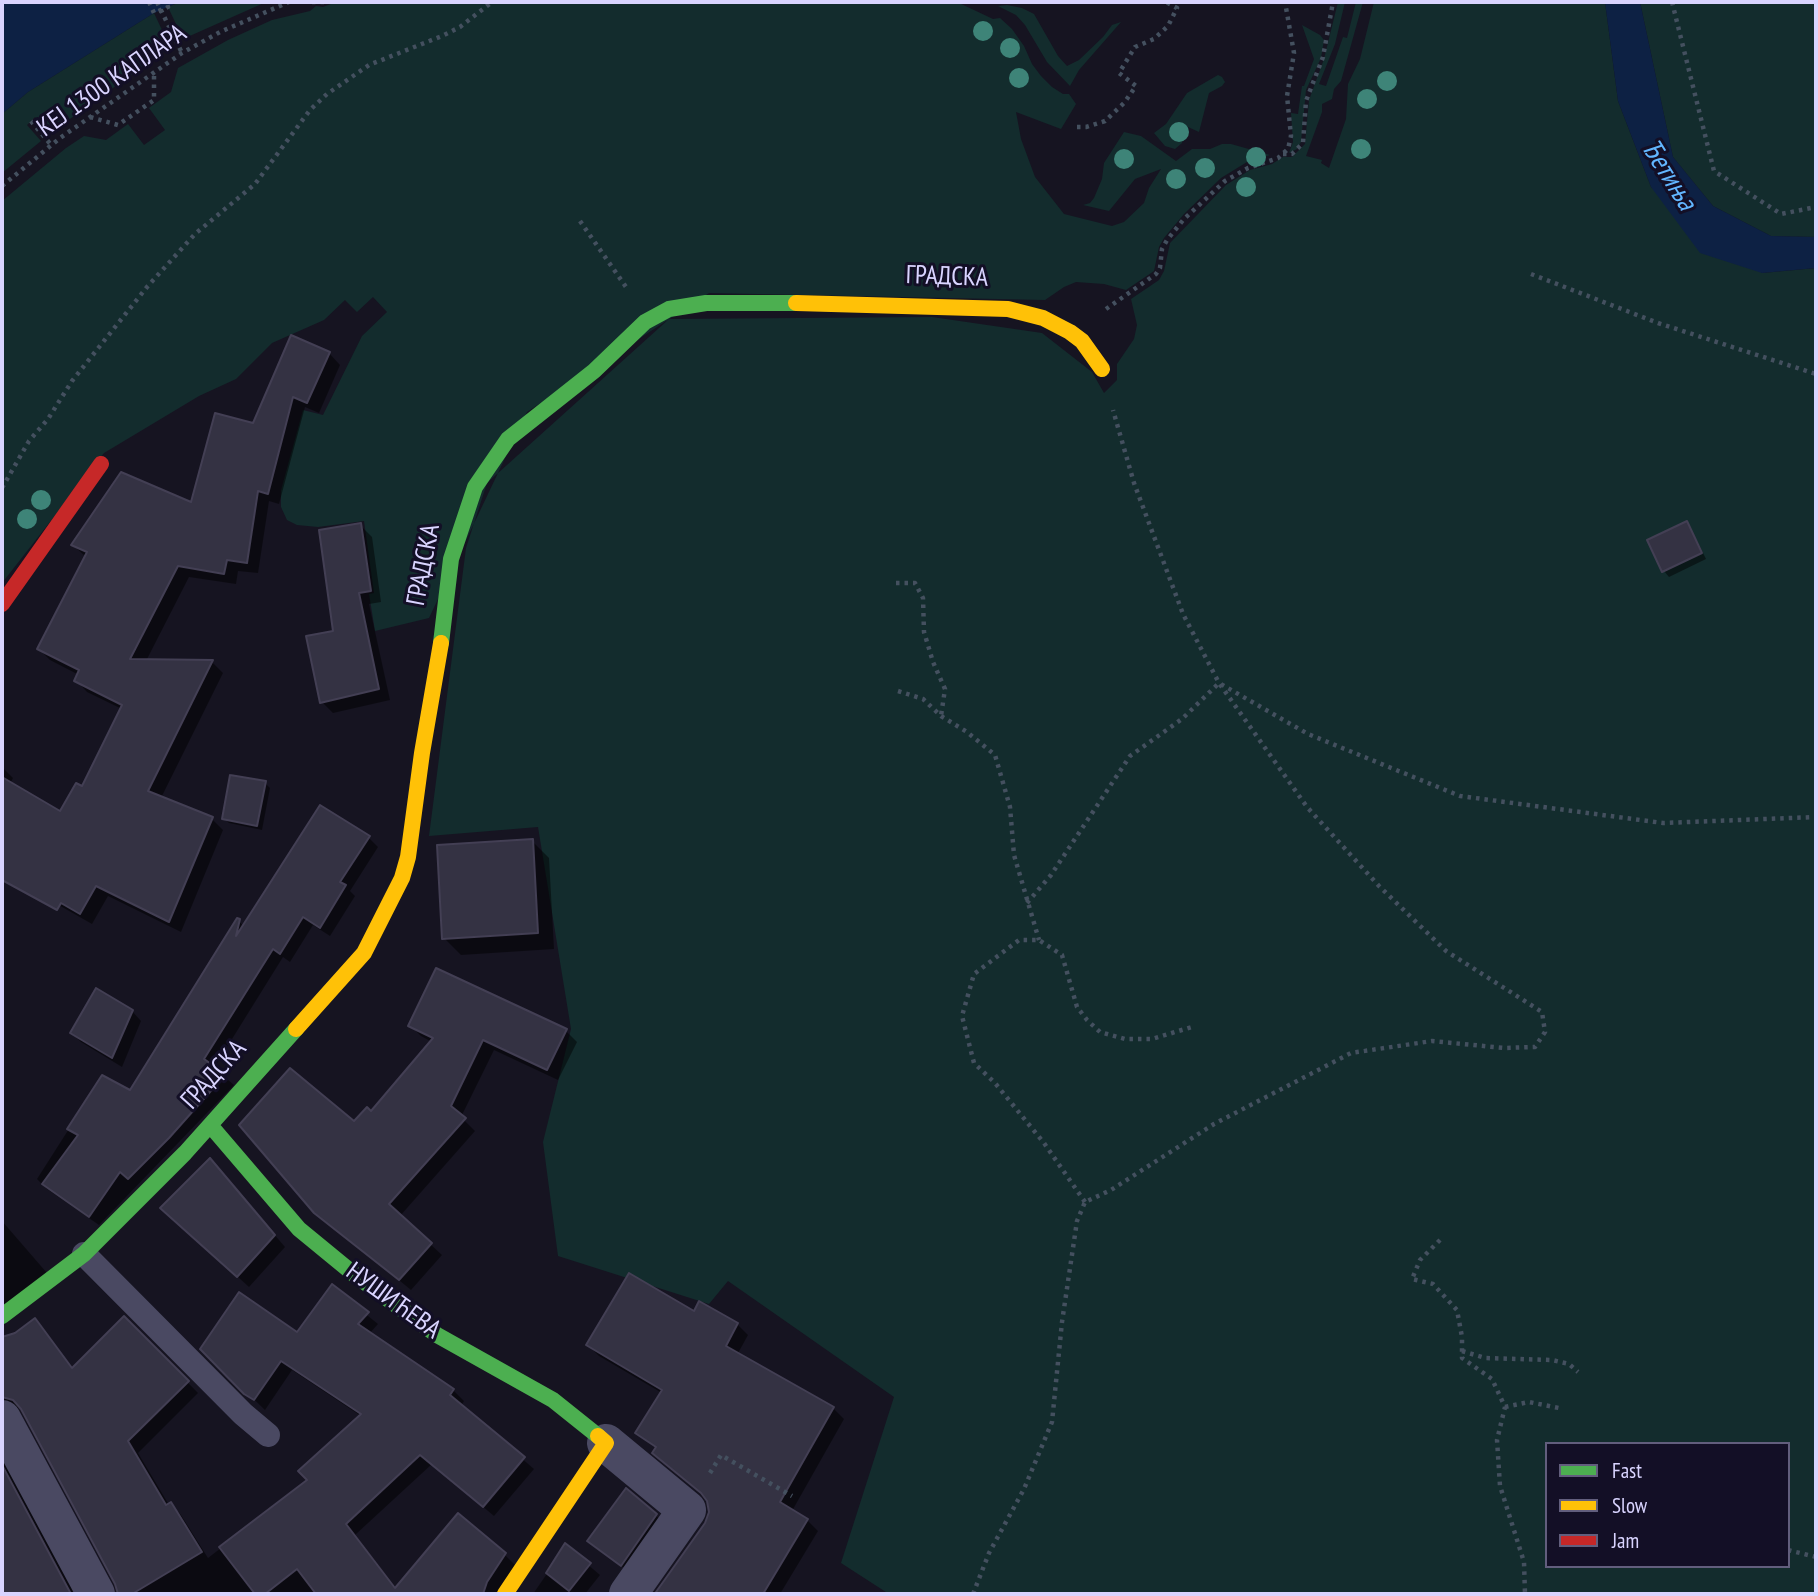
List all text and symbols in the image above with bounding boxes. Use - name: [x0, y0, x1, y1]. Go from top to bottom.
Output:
- street label: КЕЈ 1300 КАПЛАРА: [31, 18, 193, 144]
- water label: Ђетиња: [1633, 133, 1703, 217]
- street label: ГРАДСКА: [905, 260, 989, 294]
- street label: ГРАДСКА: [401, 522, 447, 608]
- street label: ГРАДСКА: [175, 1034, 253, 1116]
- street label: НУШИЋЕВА: [340, 1256, 446, 1346]
- legend: [1545, 1442, 1790, 1568]
- text: Fast: [1612, 1457, 1642, 1484]
- text: Slow: [1612, 1492, 1647, 1519]
- text: Jam: [1612, 1527, 1639, 1554]

